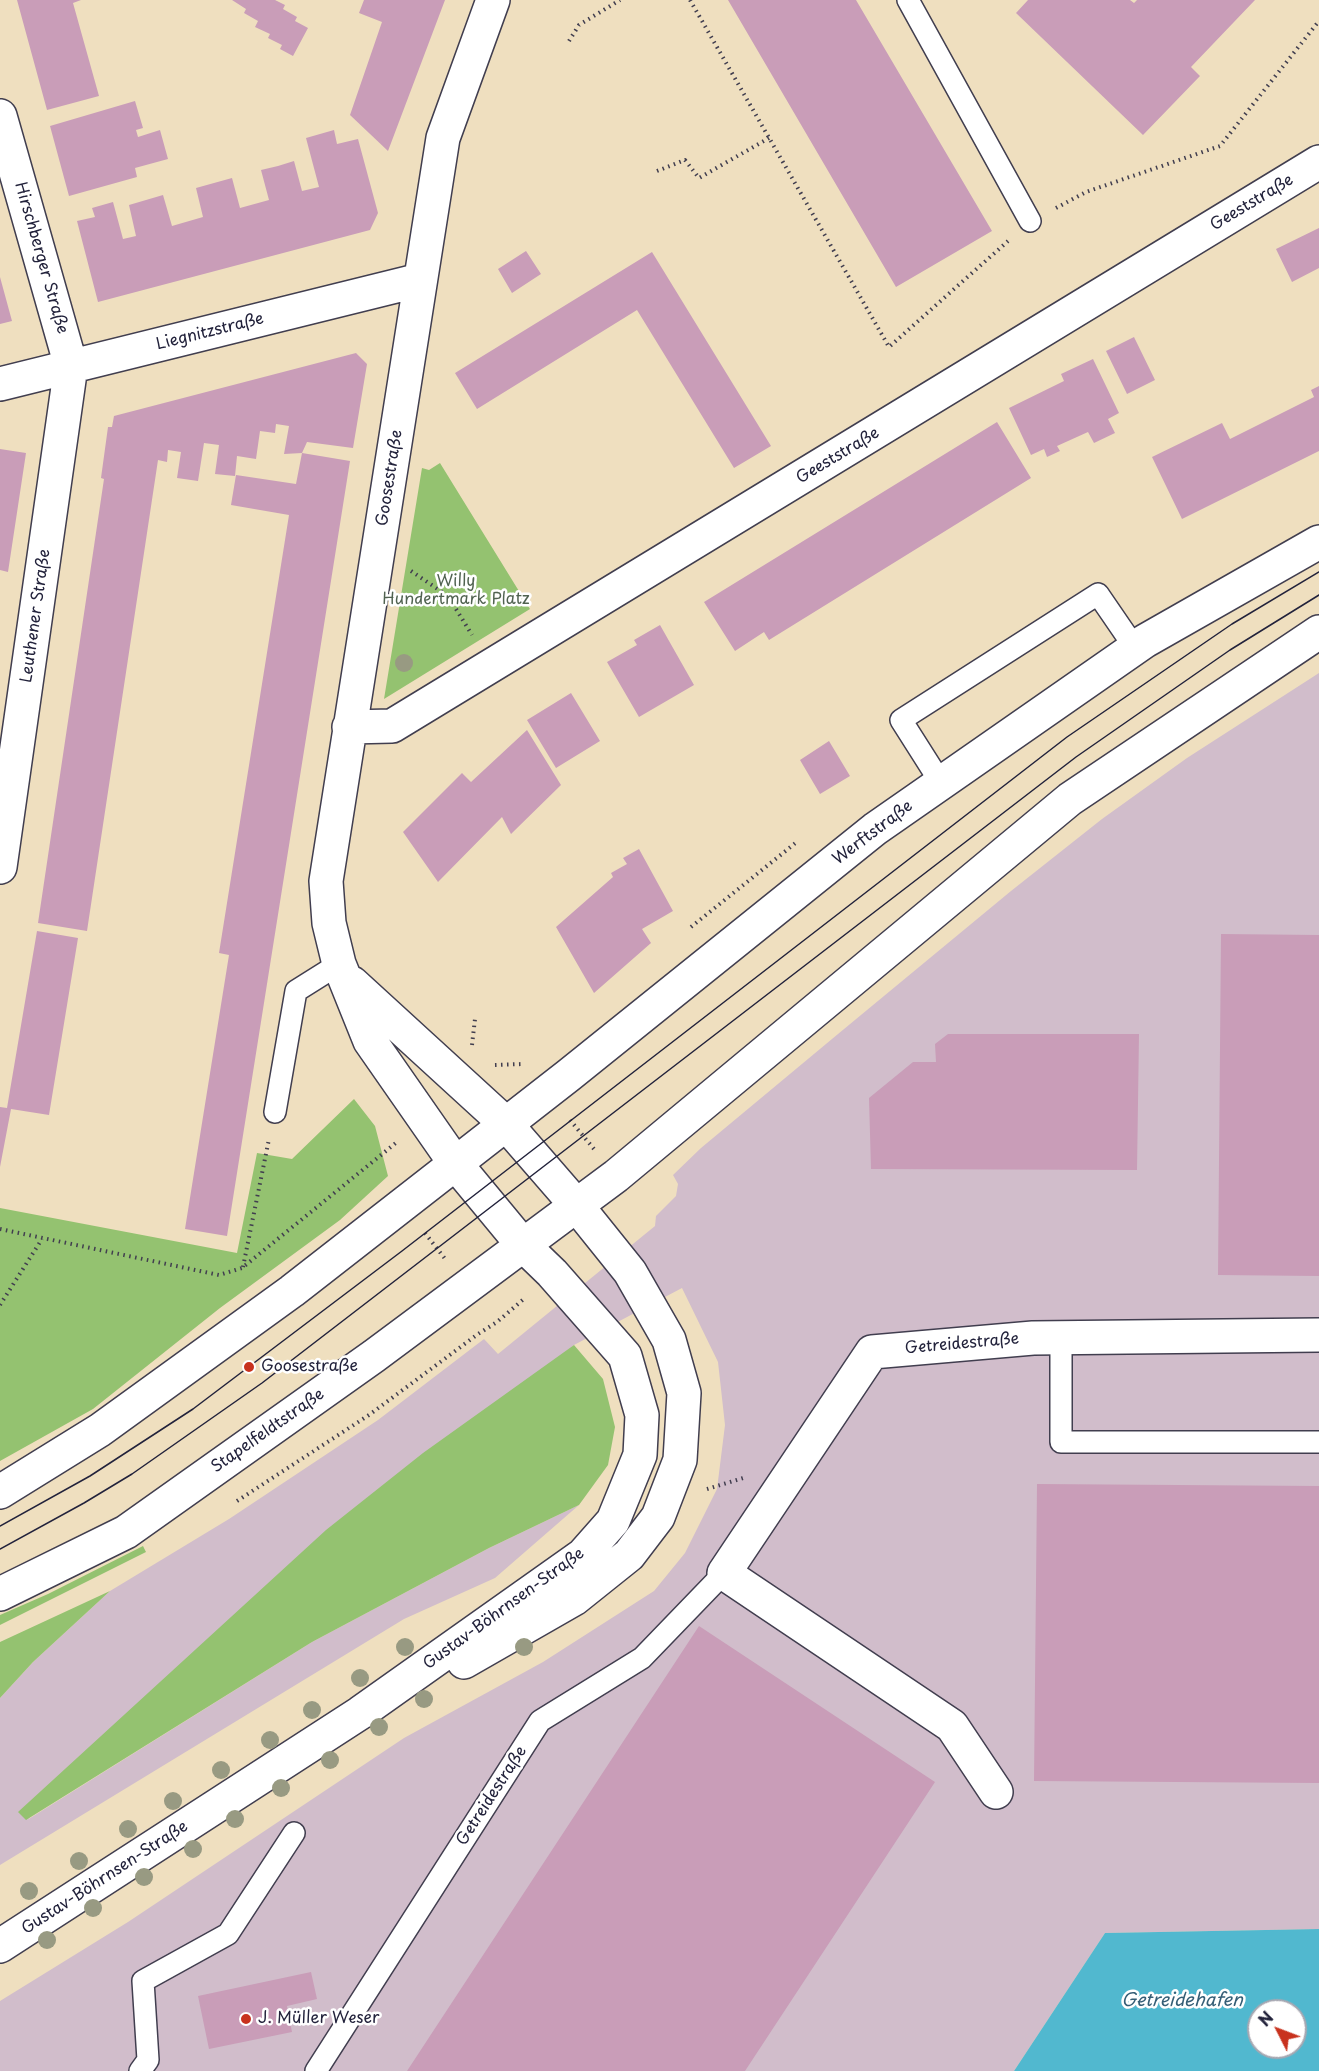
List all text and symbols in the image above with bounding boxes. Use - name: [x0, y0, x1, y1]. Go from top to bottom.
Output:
- street label: Geeststraße: [1207, 171, 1297, 235]
- street label: Hirschberger Straße: [10, 180, 72, 336]
- street label: Liegnitzstraße: [154, 309, 266, 355]
- street label: Geeststraße: [793, 424, 883, 488]
- street label: Goosestraße: [373, 429, 407, 527]
- street label: Leuthener Straße: [17, 548, 55, 684]
- park label: Willy Hundertmark Platz: [382, 572, 530, 610]
- street label: Werftstraße: [829, 797, 917, 869]
- street label: Getreidestraße: [904, 1329, 1020, 1359]
- place label: Goosestraße: [261, 1357, 358, 1377]
- marker: Goosestraße: [242, 1360, 256, 1374]
- street label: Stapelfeldtstraße: [208, 1385, 328, 1477]
- street label: Gustav-Böhrnsen-Straße: [420, 1544, 588, 1674]
- street label: Getreidestraße: [453, 1743, 531, 1849]
- street label: Gustav-Böhrnsen-Straße: [18, 1817, 192, 1939]
- water label: Getreidehafen: [1121, 1990, 1243, 2012]
- north arrow: [1247, 1999, 1307, 2059]
- text: N: [1252, 2006, 1278, 2031]
- place label: J. Müller Weser: [258, 2009, 379, 2029]
- marker: J. Müller Weser: [239, 2012, 253, 2026]

